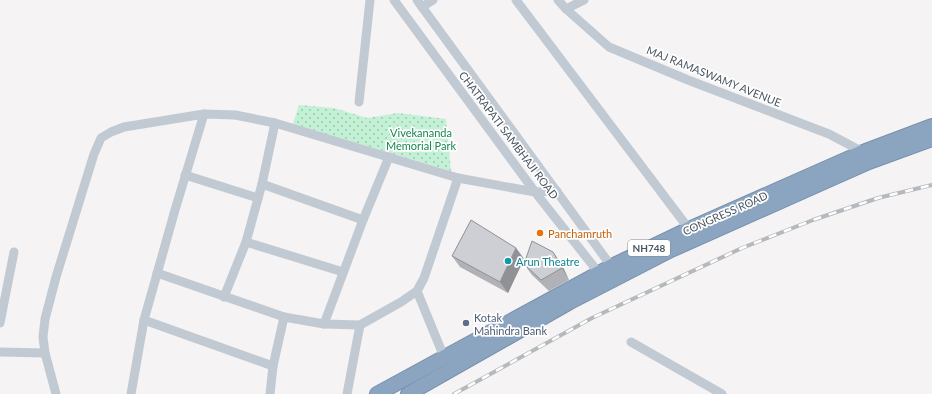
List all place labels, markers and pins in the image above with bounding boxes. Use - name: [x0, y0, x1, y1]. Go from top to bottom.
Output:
- place label: Panchamruth: [548, 227, 612, 240]
- marker: Panchamruth: [535, 228, 545, 238]
- place label: Arun Theatre: [516, 255, 580, 268]
- marker: Arun Theatre: [503, 256, 513, 266]
- place label: Kotak Mahindra Bank: [474, 311, 547, 337]
- marker: Kotak Mahindra Bank: [461, 318, 471, 328]

